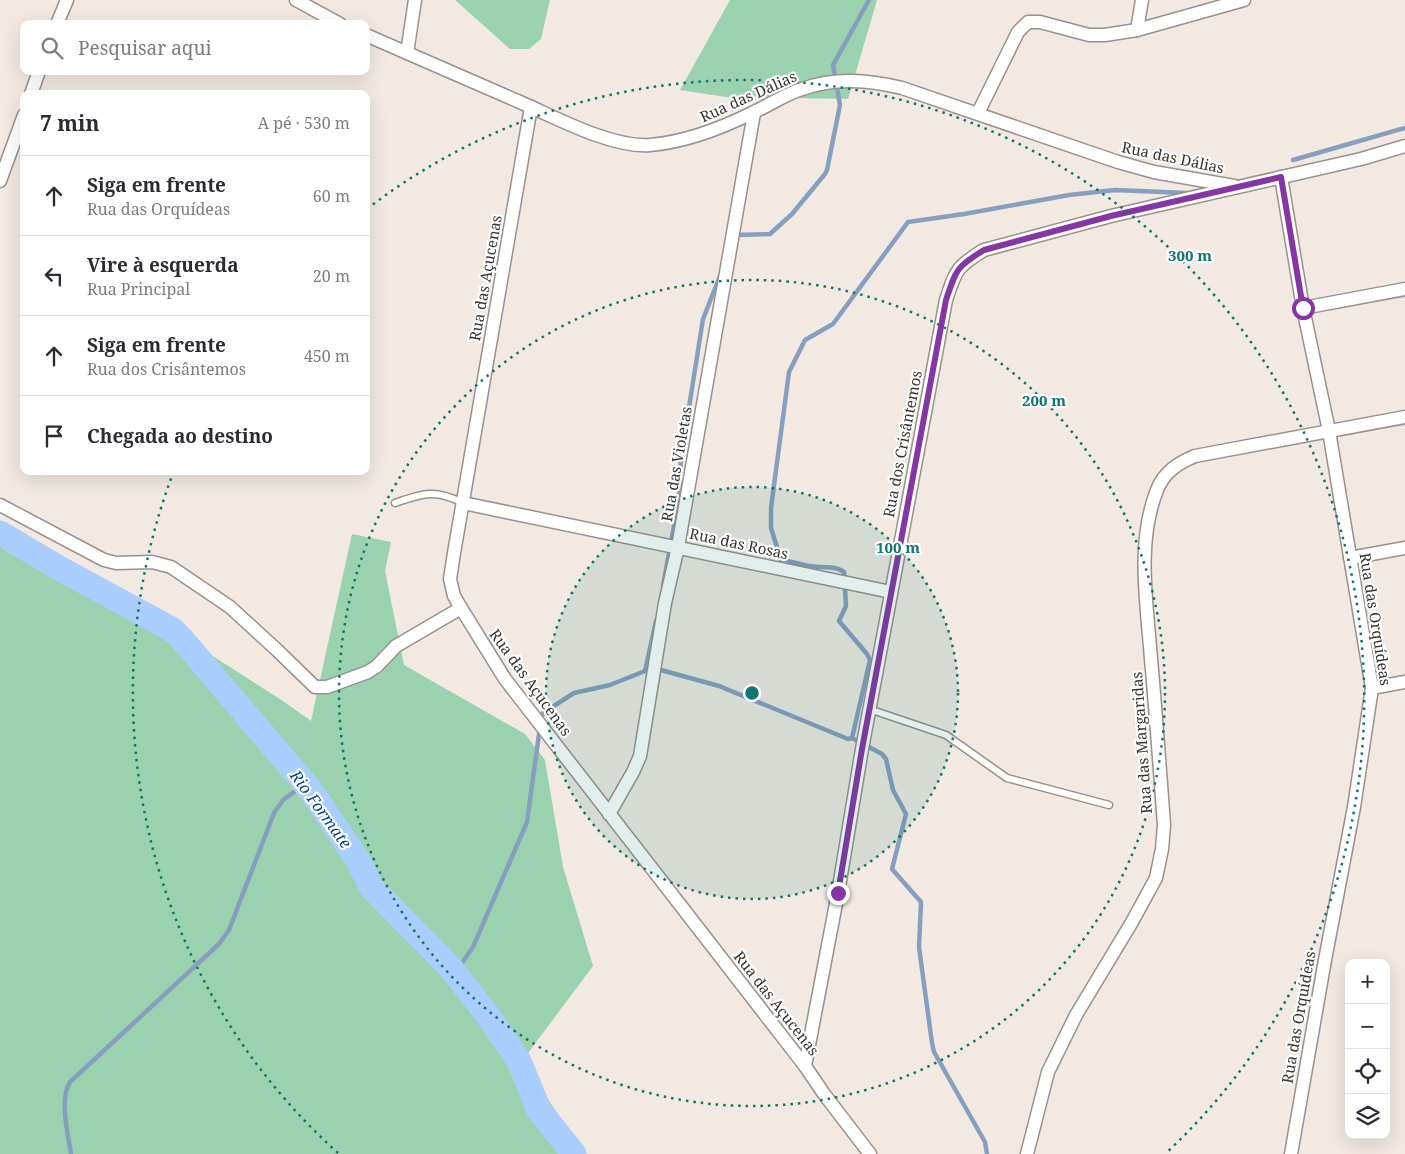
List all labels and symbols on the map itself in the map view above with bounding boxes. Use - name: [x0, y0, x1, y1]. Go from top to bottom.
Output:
- street label: Rua das Dálias: [696, 66, 800, 126]
- street label: Rua das Dálias: [1120, 136, 1226, 178]
- street label: Rua das Açucenas: [464, 213, 506, 343]
- text: 300 m: [1168, 245, 1212, 265]
- route start: [1292, 297, 1315, 320]
- street label: Rua dos Crisântemos: [878, 369, 926, 519]
- text: 200 m: [1022, 390, 1066, 410]
- street label: Rua das Violetas: [656, 405, 696, 523]
- street label: Rua das Rosas: [688, 523, 790, 563]
- text: 100 m: [876, 537, 920, 557]
- street label: Rua das Orquídeas: [1356, 551, 1396, 687]
- street label: Rua das Açucenas: [485, 625, 577, 740]
- street label: Rua das Margaridas: [1126, 671, 1156, 815]
- centre of rings: [743, 684, 761, 702]
- water label: Rio Formate: [285, 765, 357, 853]
- route end: [827, 882, 850, 905]
- street label: Rua das Açucenas: [730, 947, 824, 1060]
- street label: Rua das Orquídeas: [1276, 949, 1320, 1085]

